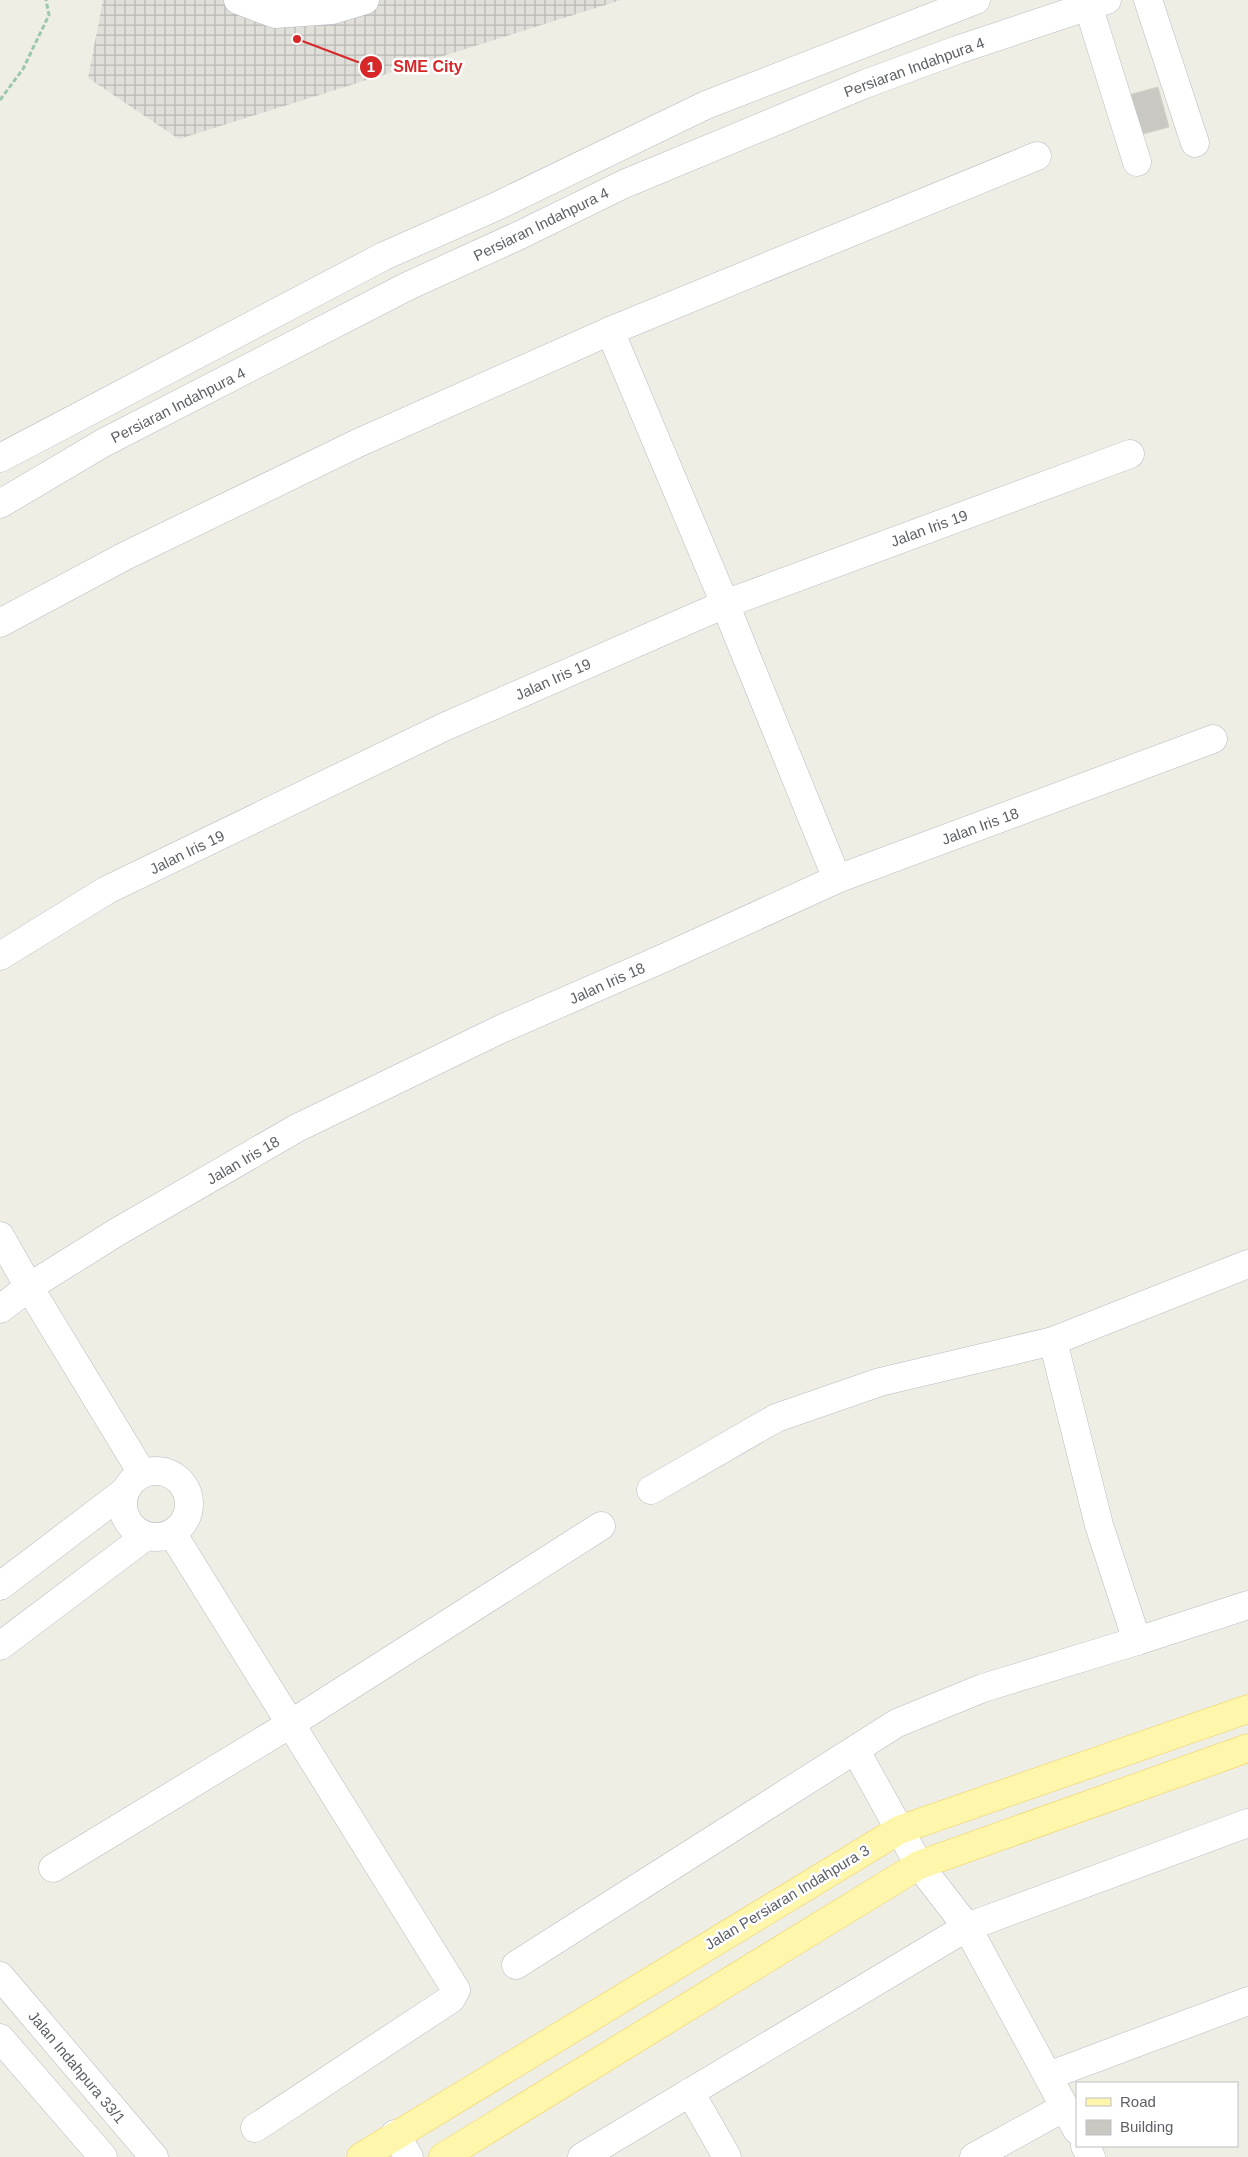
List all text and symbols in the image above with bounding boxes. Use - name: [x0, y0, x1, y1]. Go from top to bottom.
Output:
- street label: Persiaran Indahpura 4: [841, 34, 987, 100]
- callout: SME City: [358, 51, 473, 82]
- text: 1: [367, 58, 375, 75]
- text: SME City: [393, 58, 463, 75]
- street label: Persiaran Indahpura 4: [471, 184, 611, 264]
- street label: Persiaran Indahpura 4: [108, 364, 248, 446]
- street label: Jalan Iris 19: [888, 506, 970, 550]
- street label: Jalan Iris 19: [513, 655, 593, 703]
- street label: Jalan Iris 18: [939, 804, 1021, 848]
- street label: Jalan Iris 19: [147, 827, 227, 877]
- street label: Jalan Iris 18: [567, 959, 647, 1007]
- street label: Jalan Iris 18: [204, 1132, 282, 1188]
- street label: Jalan Persiaran Indahpura 3: [702, 1841, 872, 1953]
- street label: Jalan Indahpura 33/1: [25, 2008, 129, 2126]
- legend: [1076, 2082, 1238, 2147]
- text: Road: [1120, 2093, 1156, 2110]
- text: Building: [1120, 2118, 1173, 2135]

